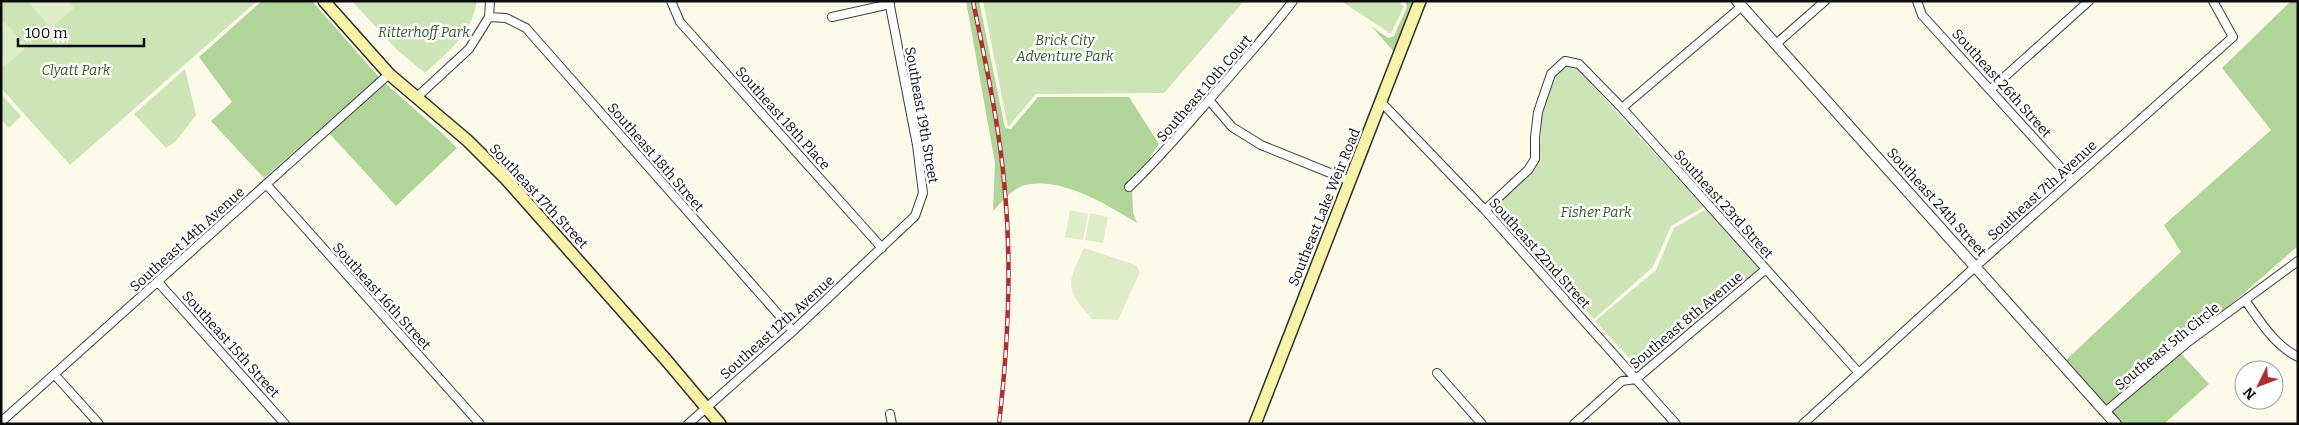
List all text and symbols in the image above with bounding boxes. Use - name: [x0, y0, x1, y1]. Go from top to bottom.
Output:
- scale bar: [18, 15, 144, 47]
- text: 100 m: [25, 24, 68, 42]
- park label: Ritterhoff Park: [378, 24, 470, 41]
- street label: Southeast 26th Street: [1948, 26, 2055, 141]
- street label: Southeast 10th Court: [1153, 31, 1255, 145]
- park label: Brick City Adventure Park: [1015, 32, 1114, 65]
- street label: Southeast 19th Street: [901, 46, 942, 185]
- park label: Clyatt Park: [42, 62, 111, 79]
- street label: Southeast 18th Place: [732, 63, 833, 173]
- street label: Southeast 18th Street: [604, 100, 707, 215]
- street label: Southeast Lake Weir Road: [1285, 126, 1364, 289]
- street label: Southeast 7th Avenue: [1984, 137, 2100, 244]
- street label: Southeast 17th Street: [486, 140, 592, 252]
- street label: Southeast 24th Street: [1883, 145, 1990, 260]
- street label: Southeast 23rd Street: [1670, 147, 1777, 262]
- street label: Southeast 14th Avenue: [127, 184, 248, 295]
- street label: Southeast 22nd Street: [1485, 194, 1594, 312]
- park label: Fisher Park: [1560, 204, 1632, 221]
- street label: Southeast 16th Street: [329, 239, 434, 353]
- street label: Southeast 8th Avenue: [1626, 268, 1746, 373]
- street label: Southeast 12th Avenue: [717, 272, 838, 383]
- street label: Southeast 15th Street: [178, 288, 283, 401]
- street label: Southeast 5th Circle: [2112, 299, 2223, 394]
- north arrow: [2234, 360, 2284, 410]
- text: N: [2240, 384, 2260, 403]

